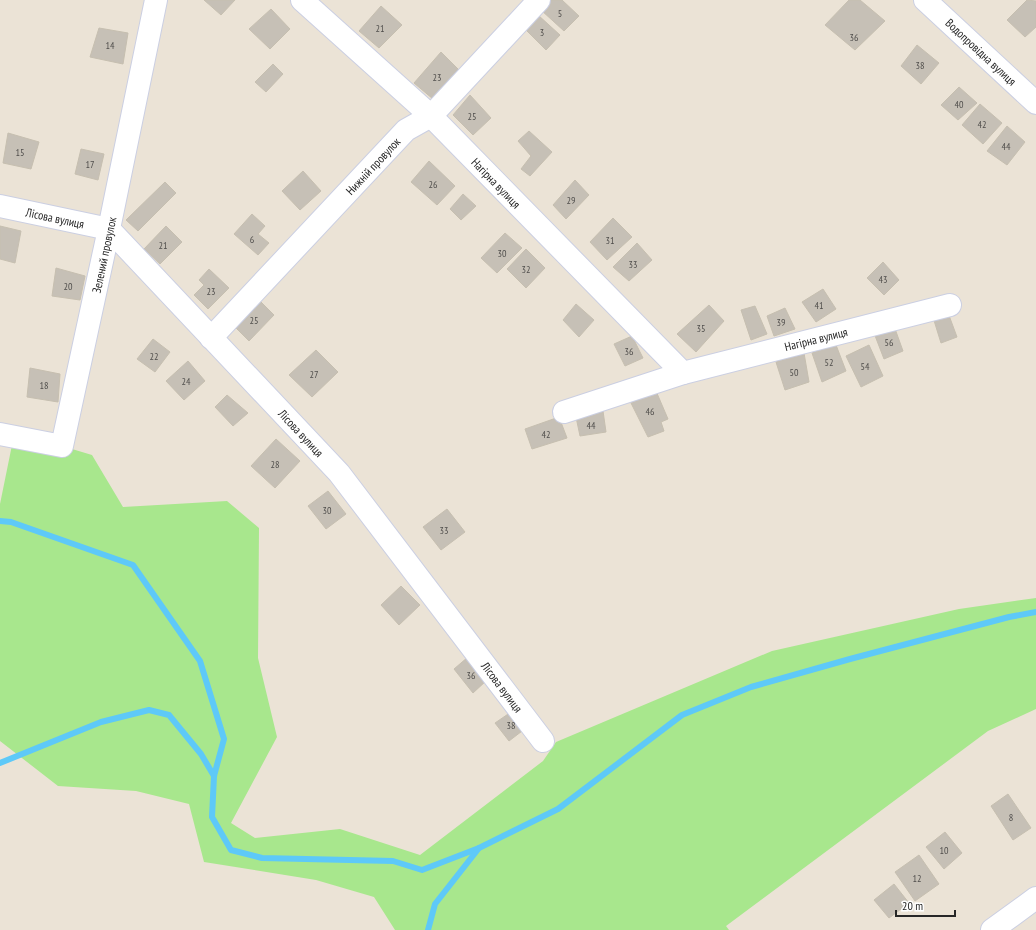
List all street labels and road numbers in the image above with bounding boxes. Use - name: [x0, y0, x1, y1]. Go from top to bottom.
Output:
- street label: Водопровідна вулиця: [942, 15, 1020, 89]
- street label: Нижній провулок: [343, 134, 404, 198]
- street label: Нагірна вулиця: [468, 155, 524, 212]
- street label: Лісова вулиця: [23, 204, 86, 232]
- street label: Зелений провулок: [89, 215, 119, 295]
- street label: Нагірна вулиця: [783, 324, 849, 354]
- street label: Лісова вулиця: [275, 405, 327, 460]
- street label: Лісова вулиця: [478, 658, 526, 715]

